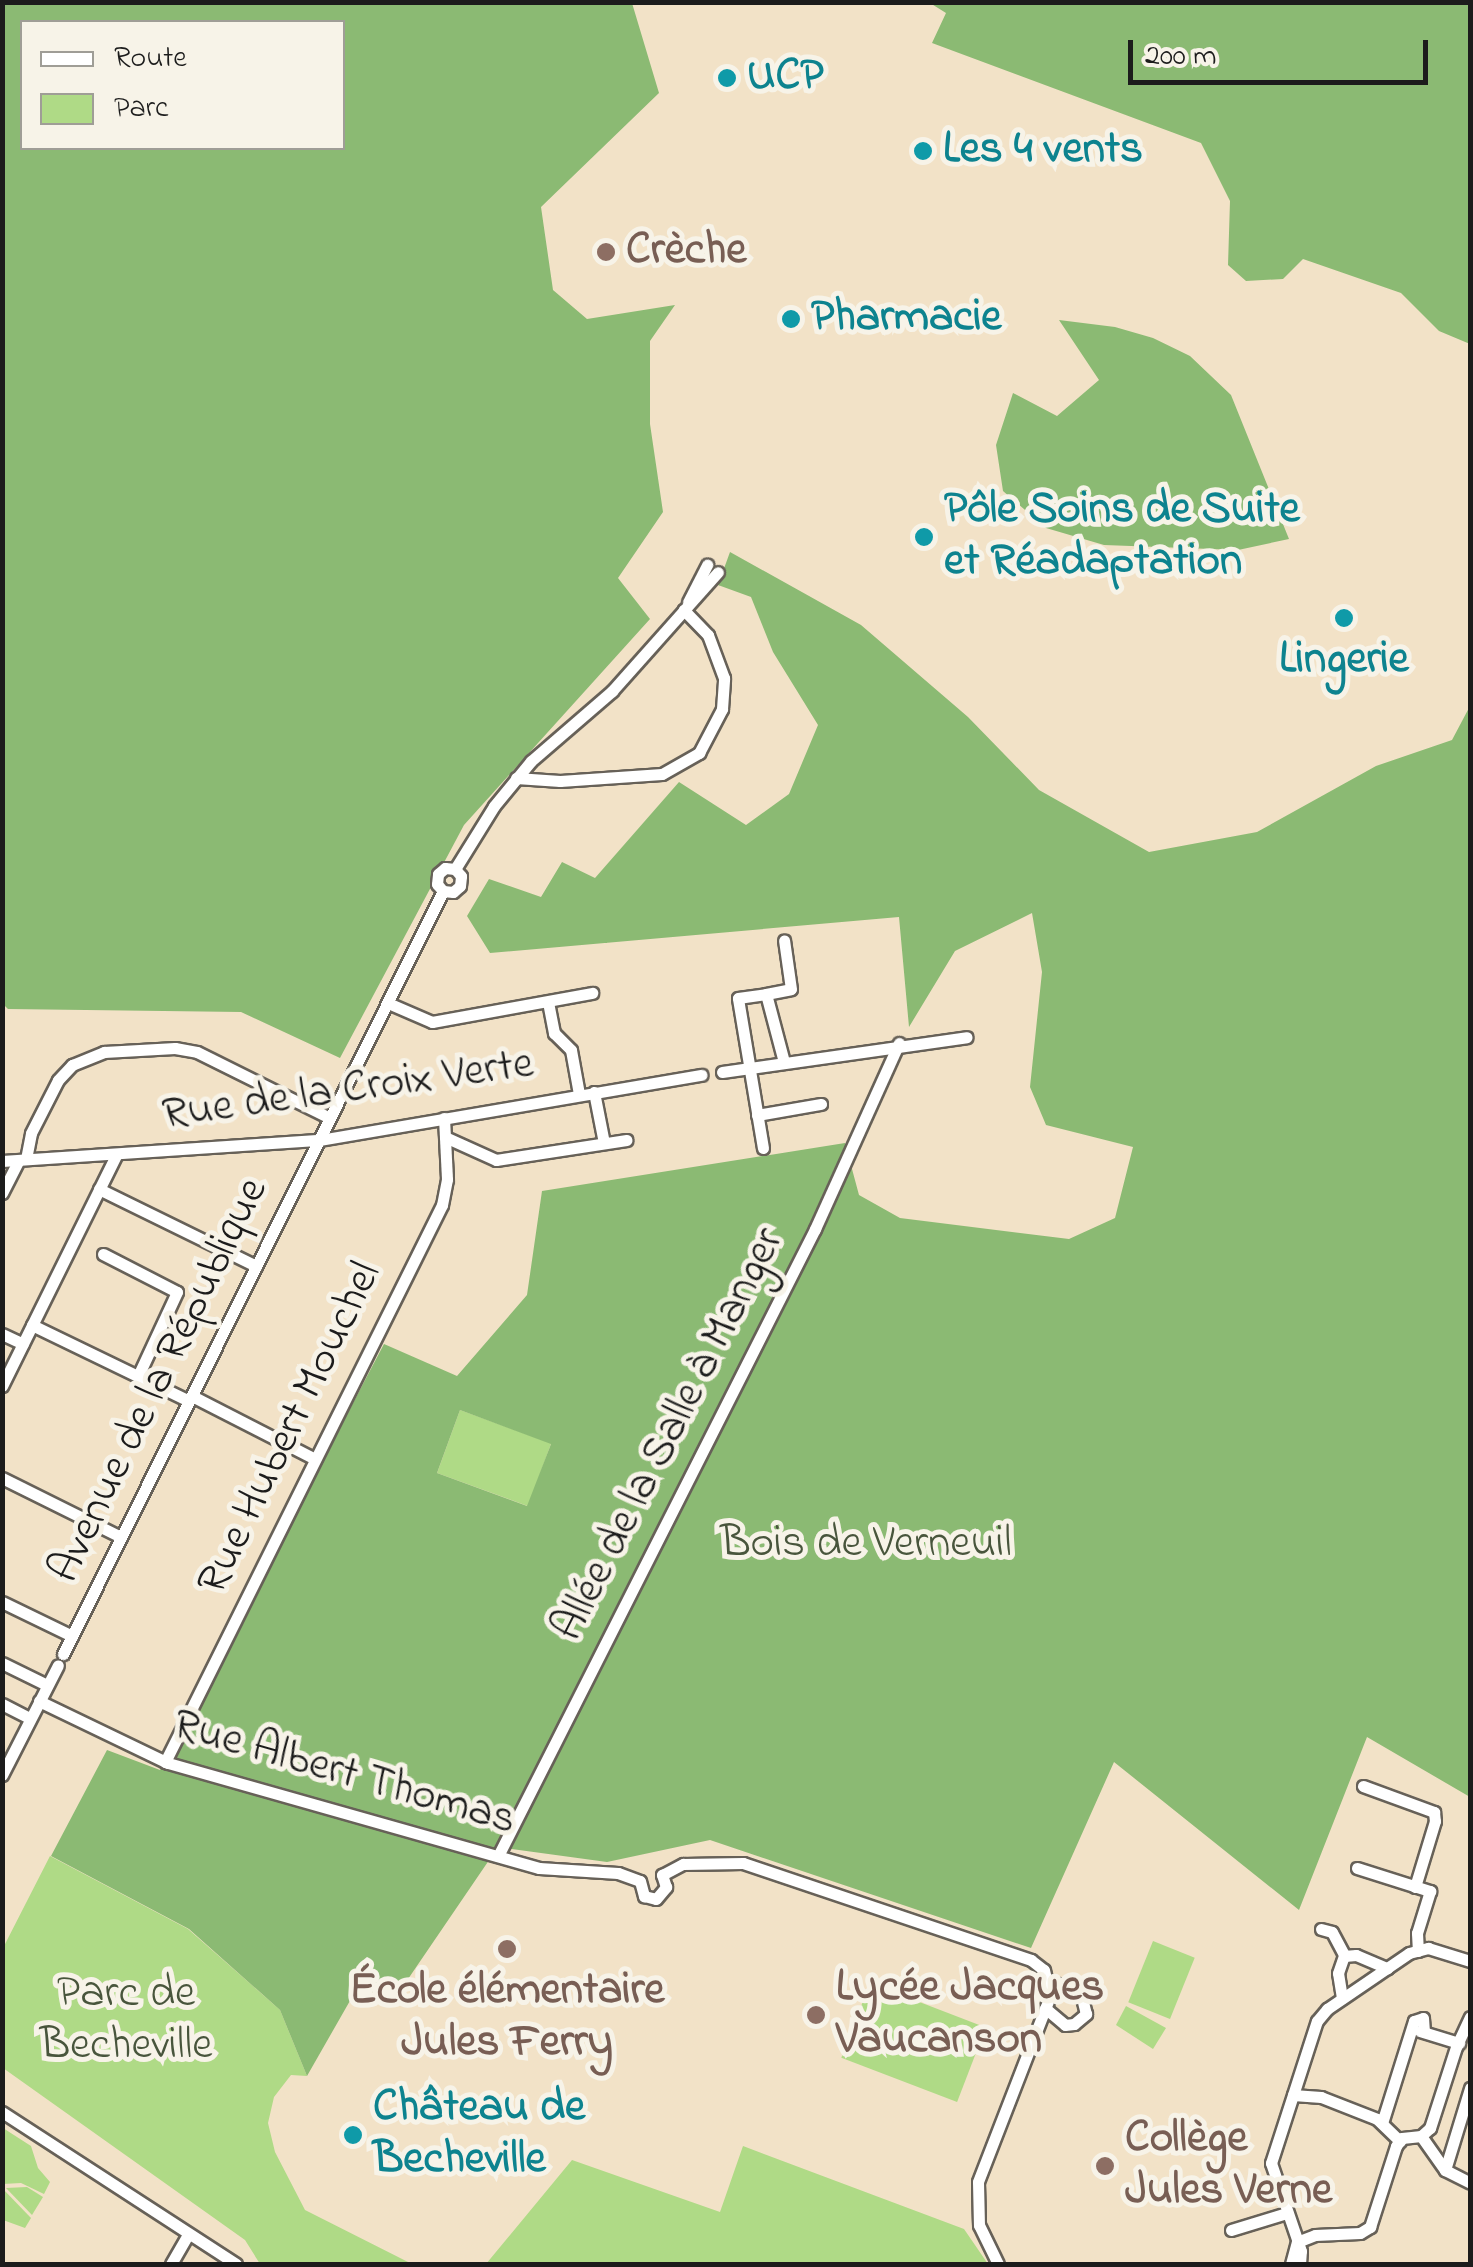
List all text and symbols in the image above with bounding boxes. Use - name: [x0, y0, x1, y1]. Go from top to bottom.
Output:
- legend: [20, 20, 345, 150]
- scale bar: [1133, 20, 1433, 82]
- text: 200 m: [1145, 35, 1217, 79]
- text: Route: [114, 37, 187, 81]
- place label: UCP: [747, 51, 823, 105]
- marker: UCP: [716, 67, 738, 89]
- text: Parc: [114, 87, 168, 131]
- place label: Les 4 vents: [943, 124, 1143, 178]
- marker: Les 4 vents: [912, 140, 934, 162]
- place label: Crèche: [626, 225, 746, 279]
- marker: Crèche: [595, 241, 617, 263]
- place label: Pharmacie: [811, 292, 1001, 346]
- marker: Pharmacie: [780, 308, 802, 330]
- place label: Pôle Soins de Suite et Réadaptation: [944, 484, 1300, 590]
- marker: Pôle Soins de Suite et Réadaptation: [913, 526, 935, 548]
- marker: Lingerie: [1333, 607, 1355, 629]
- place label: Lingerie: [1279, 634, 1409, 688]
- street label: Rue de la Croix Verte: [159, 1038, 537, 1144]
- street label: Avenue de la République: [39, 1170, 281, 1592]
- street label: Allée de la Salle à Manger: [542, 1220, 798, 1650]
- street label: Rue Hubert Mouchel: [187, 1254, 395, 1604]
- park label: Bois de Verneuil: [720, 1518, 1012, 1572]
- street label: Rue Albert Thomas: [166, 1699, 522, 1849]
- marker: École élémentaire Jules Ferry: [496, 1938, 518, 1960]
- place label: Lycée Jacques Vaucanson: [836, 1962, 1104, 2068]
- place label: École élémentaire Jules Ferry: [349, 1965, 665, 2071]
- park label: Parc de Becheville: [40, 1968, 212, 2074]
- marker: Lycée Jacques Vaucanson: [805, 2004, 827, 2026]
- place label: Château de Becheville: [373, 2082, 585, 2188]
- place label: Collège Jules Verne: [1125, 2113, 1332, 2219]
- marker: Château de Becheville: [342, 2124, 364, 2146]
- marker: Collège Jules Verne: [1094, 2155, 1116, 2177]

